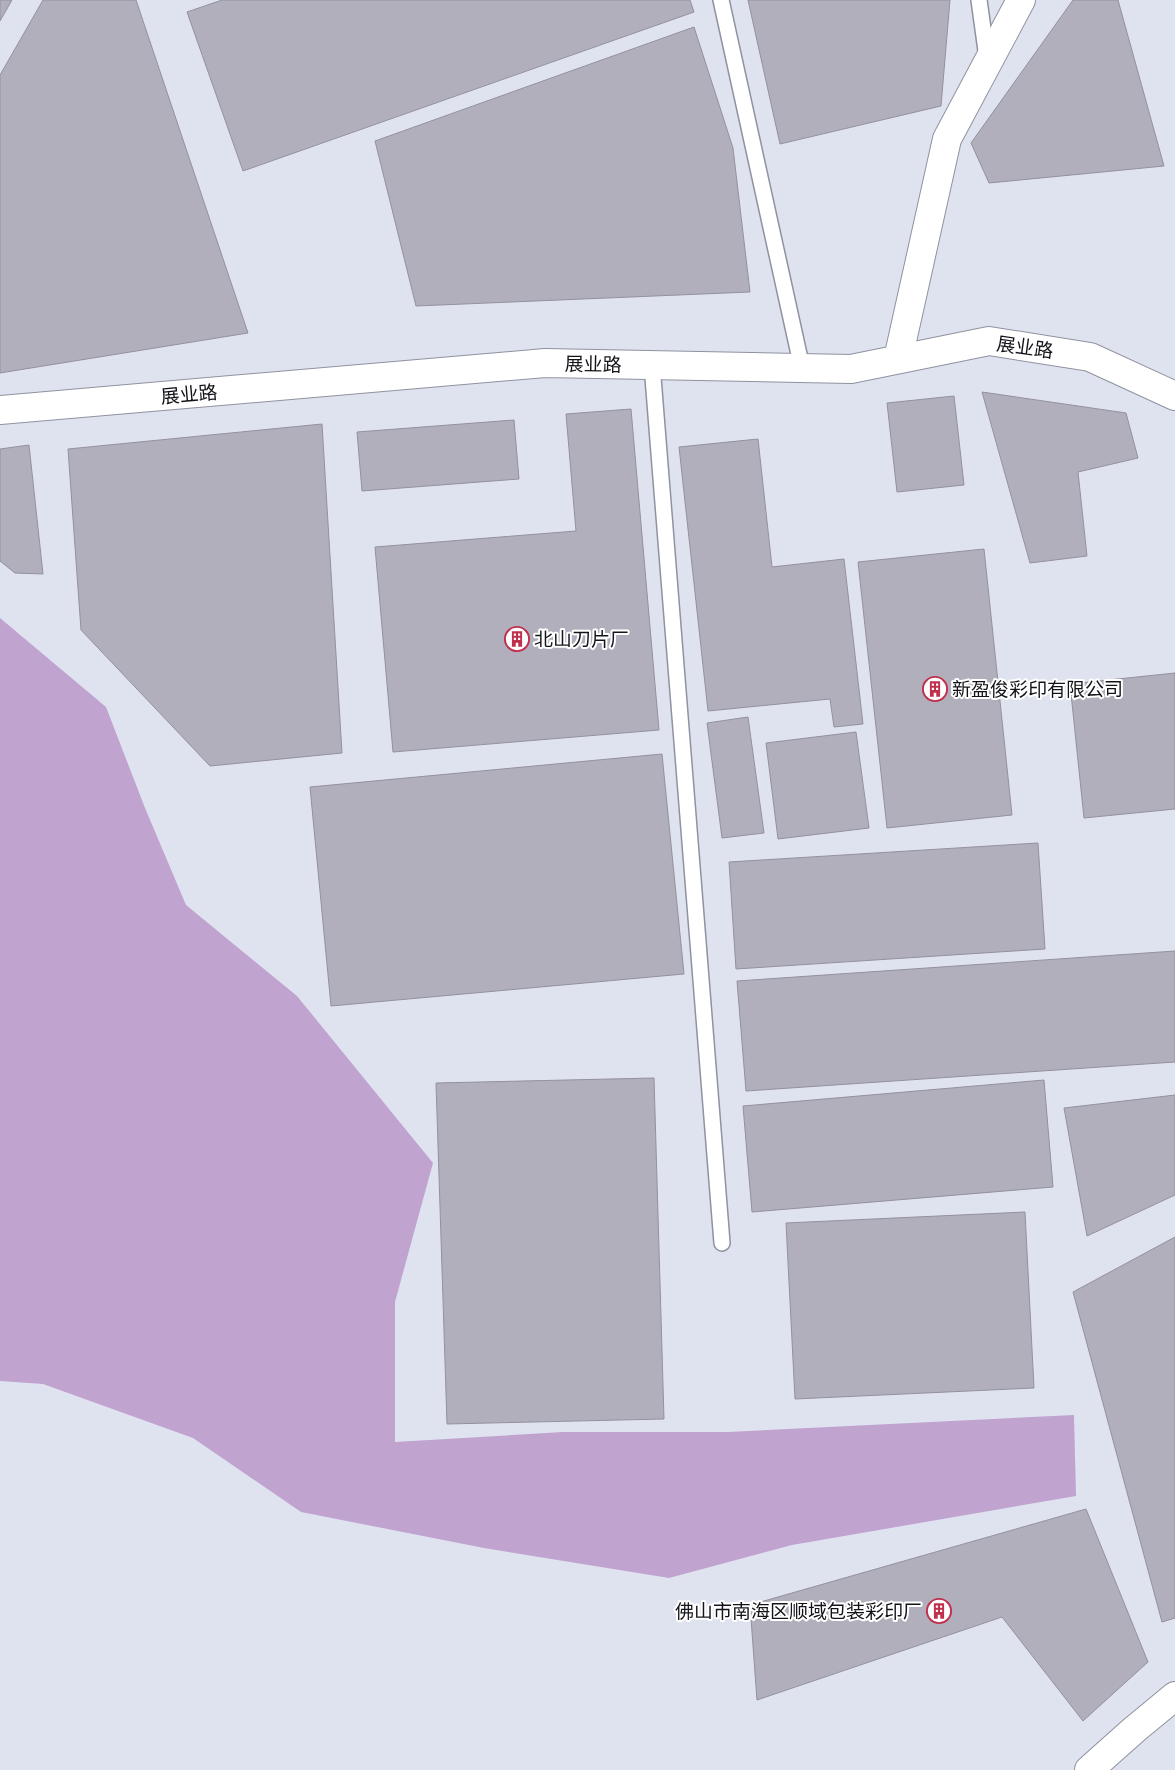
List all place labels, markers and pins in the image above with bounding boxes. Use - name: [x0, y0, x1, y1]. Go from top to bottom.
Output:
- building icon: 北山刀片厂: [504, 626, 530, 652]
- place label: 北山刀片厂: [534, 627, 629, 650]
- building icon: 新盈俊彩印有限公司: [922, 676, 948, 702]
- place label: 新盈俊彩印有限公司: [952, 677, 1123, 700]
- building icon: 佛山市南海区顺域包装彩印厂: [926, 1598, 952, 1624]
- place label: 佛山市南海区顺域包装彩印厂: [675, 1599, 922, 1622]

